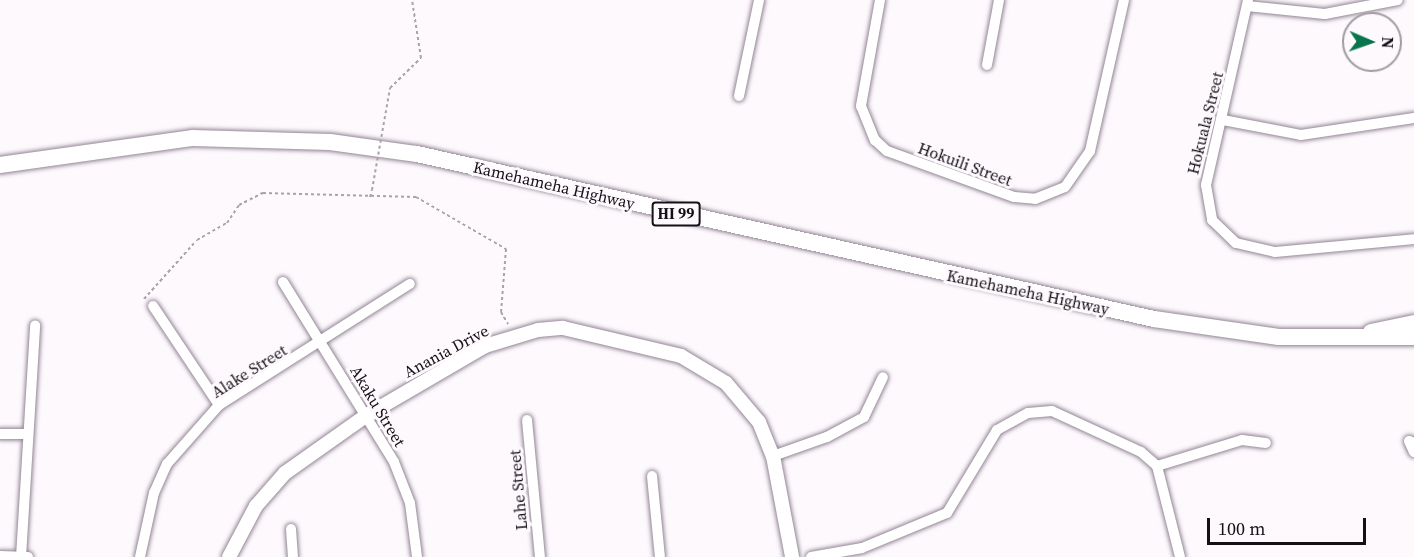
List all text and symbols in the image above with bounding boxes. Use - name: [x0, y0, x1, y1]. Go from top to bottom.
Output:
- north arrow: [1342, 12, 1402, 72]
- text: N: [1377, 36, 1399, 49]
- street label: Hokuala Street: [1183, 70, 1227, 176]
- street label: Hokuili Street: [915, 138, 1015, 190]
- street label: Kamehameha Highway: [471, 157, 637, 213]
- road number: HI 99: [650, 202, 702, 226]
- street label: Kamehameha Highway: [945, 265, 1111, 319]
- street label: Anania Drive: [400, 321, 492, 381]
- street label: Alake Street: [208, 340, 290, 402]
- street label: Akaku Street: [346, 362, 410, 450]
- street label: Lahe Street: [505, 449, 531, 531]
- scale bar: [1210, 506, 1369, 544]
- text: 100 m: [1218, 516, 1265, 541]

